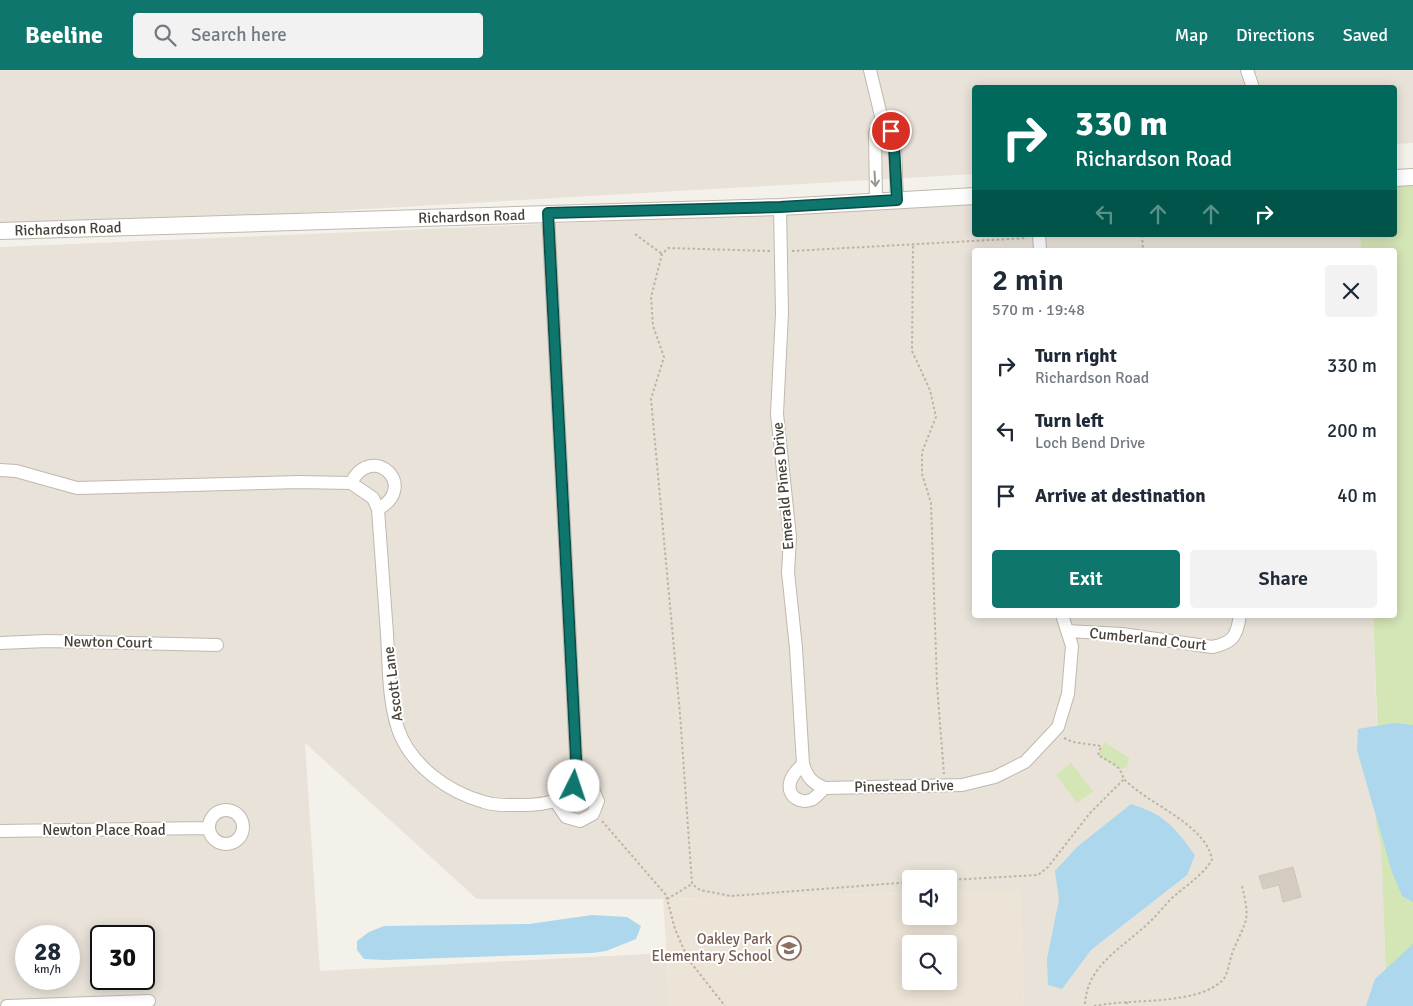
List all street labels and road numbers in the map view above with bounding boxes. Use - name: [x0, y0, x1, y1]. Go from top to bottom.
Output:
- street label: Richardson Road: [418, 206, 526, 227]
- street label: Richardson Road: [14, 218, 122, 240]
- street label: Emerald Pines Drive: [768, 421, 798, 551]
- street label: Cumberland Court: [1089, 624, 1207, 654]
- street label: Newton Court: [63, 632, 153, 652]
- street label: Ascott Lane: [379, 646, 407, 722]
- street label: Pinestead Drive: [854, 776, 954, 796]
- street label: Newton Place Road: [42, 821, 166, 839]

